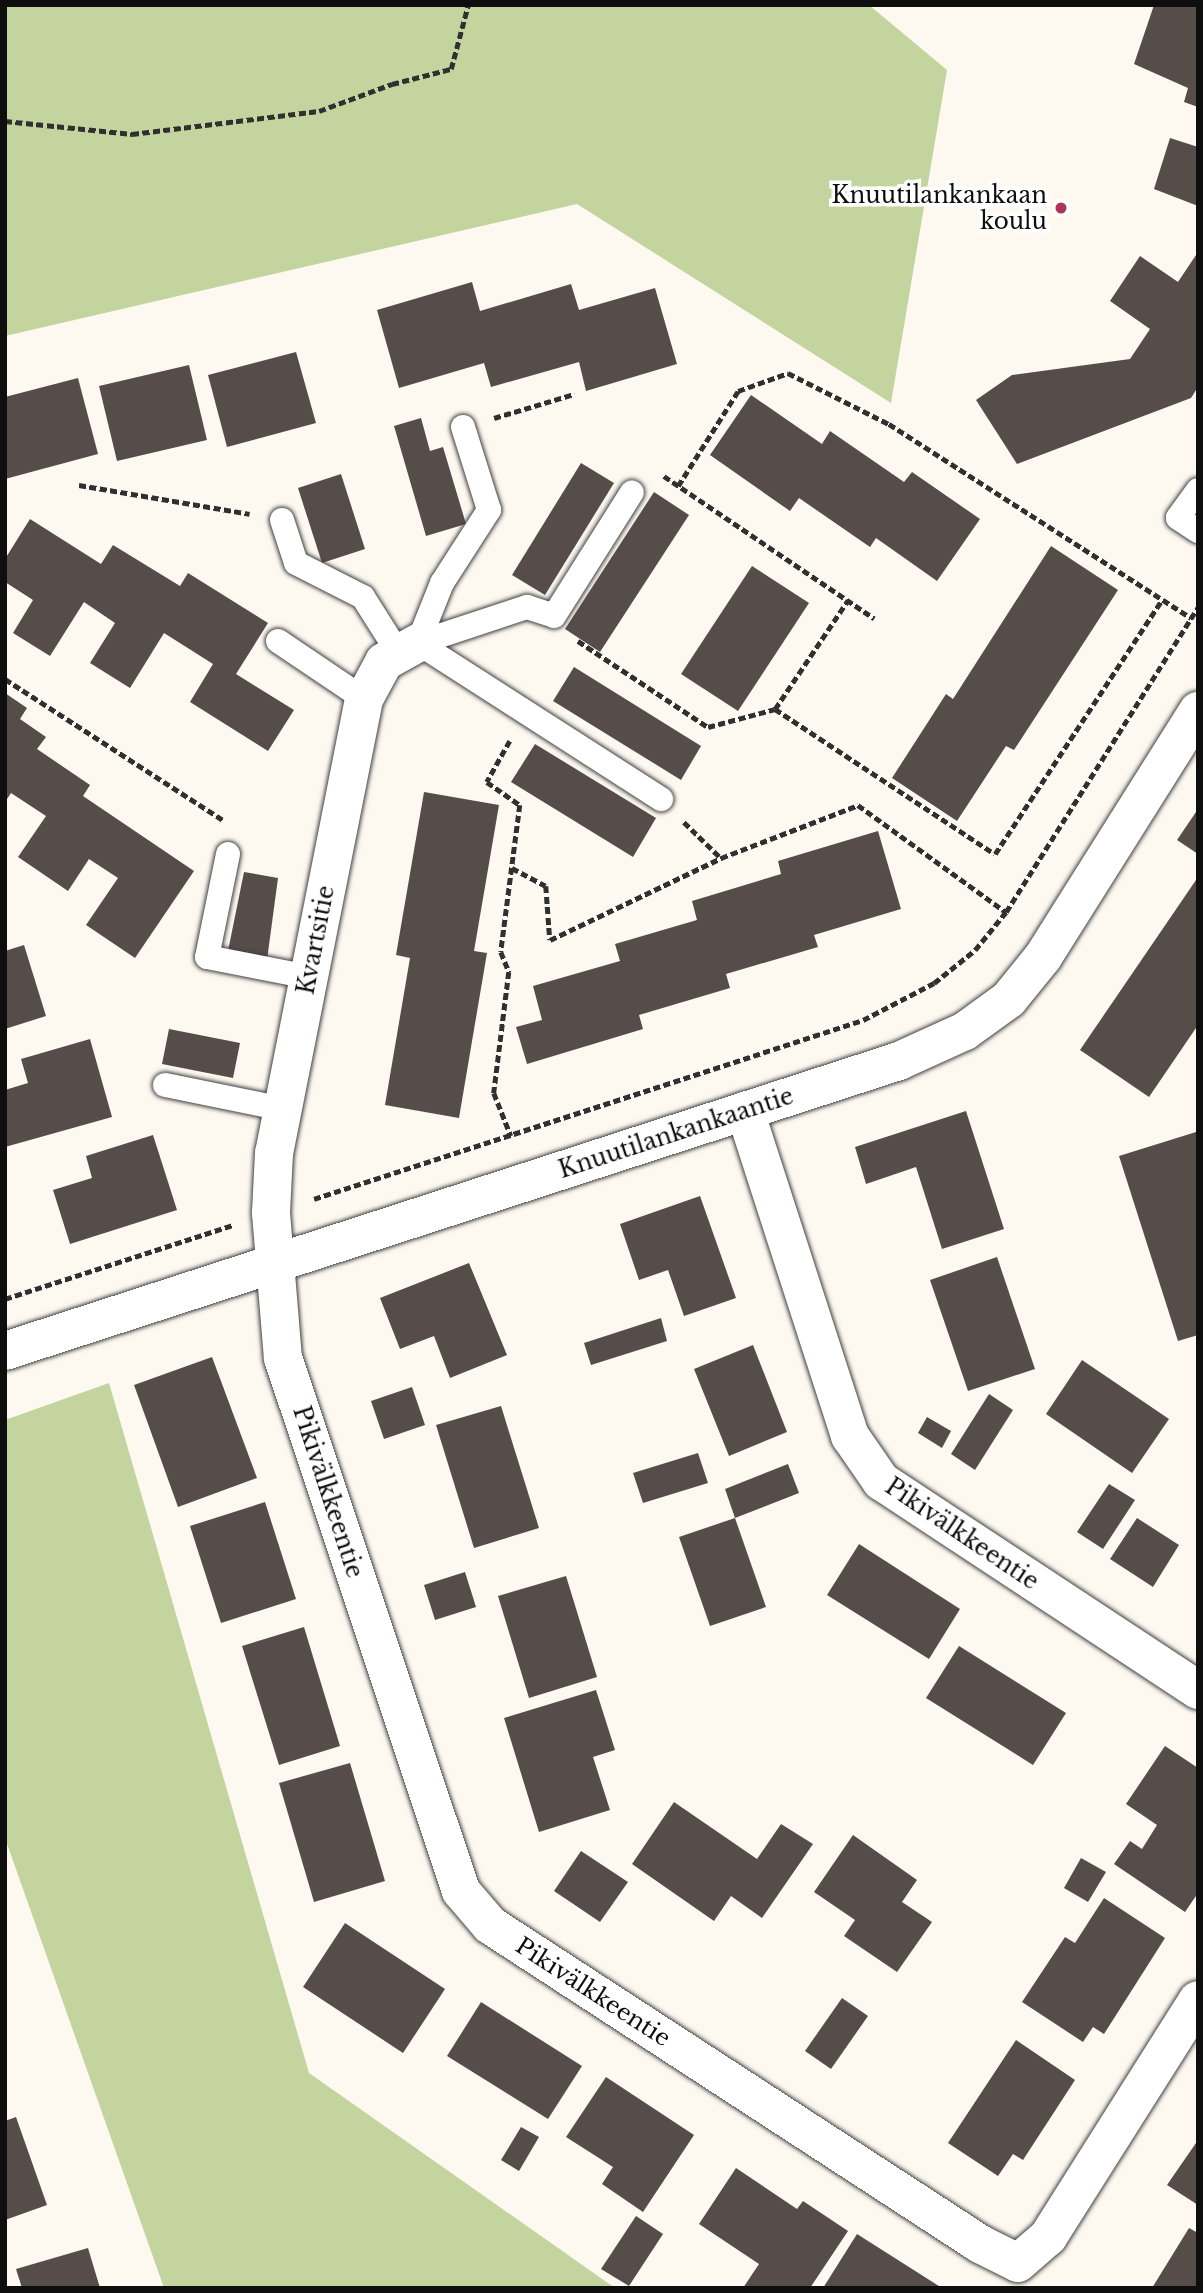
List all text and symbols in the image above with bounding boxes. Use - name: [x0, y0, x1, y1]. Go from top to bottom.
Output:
- place label: Knuutilankankaan koulu: [832, 181, 1047, 235]
- marker: Knuutilankankaan koulu: [1053, 200, 1069, 216]
- street label: Kvartsitie: [292, 883, 340, 997]
- street label: Knuutilankankaantie: [555, 1082, 797, 1184]
- street label: Pikivälkkeentie: [287, 1403, 369, 1581]
- street label: Pikivälkkeentie: [880, 1473, 1044, 1595]
- street label: Pikivälkkeentie: [510, 1932, 676, 2052]

